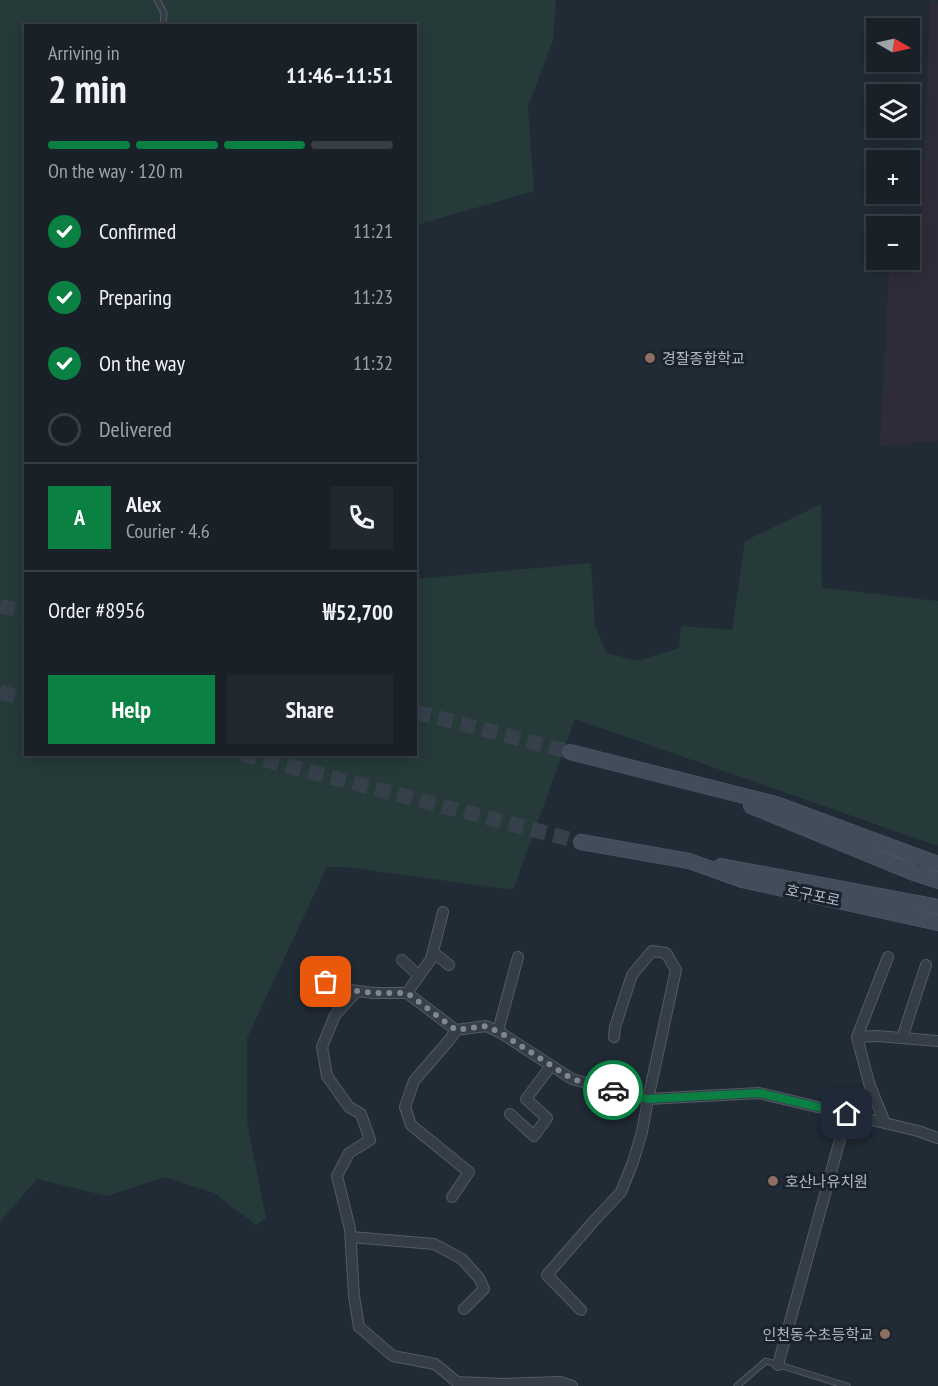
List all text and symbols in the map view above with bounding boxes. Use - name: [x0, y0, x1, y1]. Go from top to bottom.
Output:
- north arrow: [866, 18, 920, 72]
- map controls: [866, 18, 920, 270]
- text: Arriving in: [48, 40, 120, 66]
- text: 11:46–11:51: [286, 61, 393, 89]
- text: 2 min: [48, 63, 127, 114]
- button: layers: [866, 84, 920, 138]
- button: +: [866, 150, 920, 204]
- text: On the way · 120 m: [48, 158, 183, 184]
- icon: check: [48, 215, 81, 248]
- button: −: [866, 216, 920, 270]
- text: Confirmed: [99, 217, 176, 245]
- text: 11:21: [353, 218, 393, 244]
- icon: check: [48, 281, 81, 314]
- text: Preparing: [99, 283, 172, 311]
- text: 11:23: [353, 284, 393, 310]
- icon: check: [48, 347, 81, 380]
- text: On the way: [99, 349, 185, 377]
- place label: 경잘종합학교: [662, 349, 745, 368]
- text: 11:32: [353, 350, 393, 376]
- marker: 경잘종합학교: [643, 351, 657, 365]
- text: Delivered: [99, 415, 172, 443]
- button: phone: [330, 486, 393, 549]
- text: Alex: [126, 490, 161, 518]
- text: A: [74, 503, 85, 531]
- text: Courier · 4.6: [126, 518, 210, 544]
- text: Order #8956: [48, 596, 145, 624]
- text: ₩52,700: [323, 598, 393, 626]
- button: Help: [48, 675, 215, 744]
- button: Share: [227, 675, 393, 744]
- street label: 호구포로: [784, 880, 842, 910]
- pin: [300, 956, 351, 1007]
- icon: bag: [309, 965, 342, 998]
- courier: [583, 1060, 643, 1120]
- icon: car: [597, 1074, 630, 1107]
- pin: [821, 1088, 872, 1139]
- icon: home: [830, 1097, 863, 1130]
- place label: 호산나유치원: [785, 1172, 868, 1191]
- marker: 호산나유치원: [766, 1174, 780, 1188]
- place label: 인천동수초등학교: [763, 1325, 873, 1344]
- marker: 인천동수초등학교: [878, 1327, 892, 1341]

